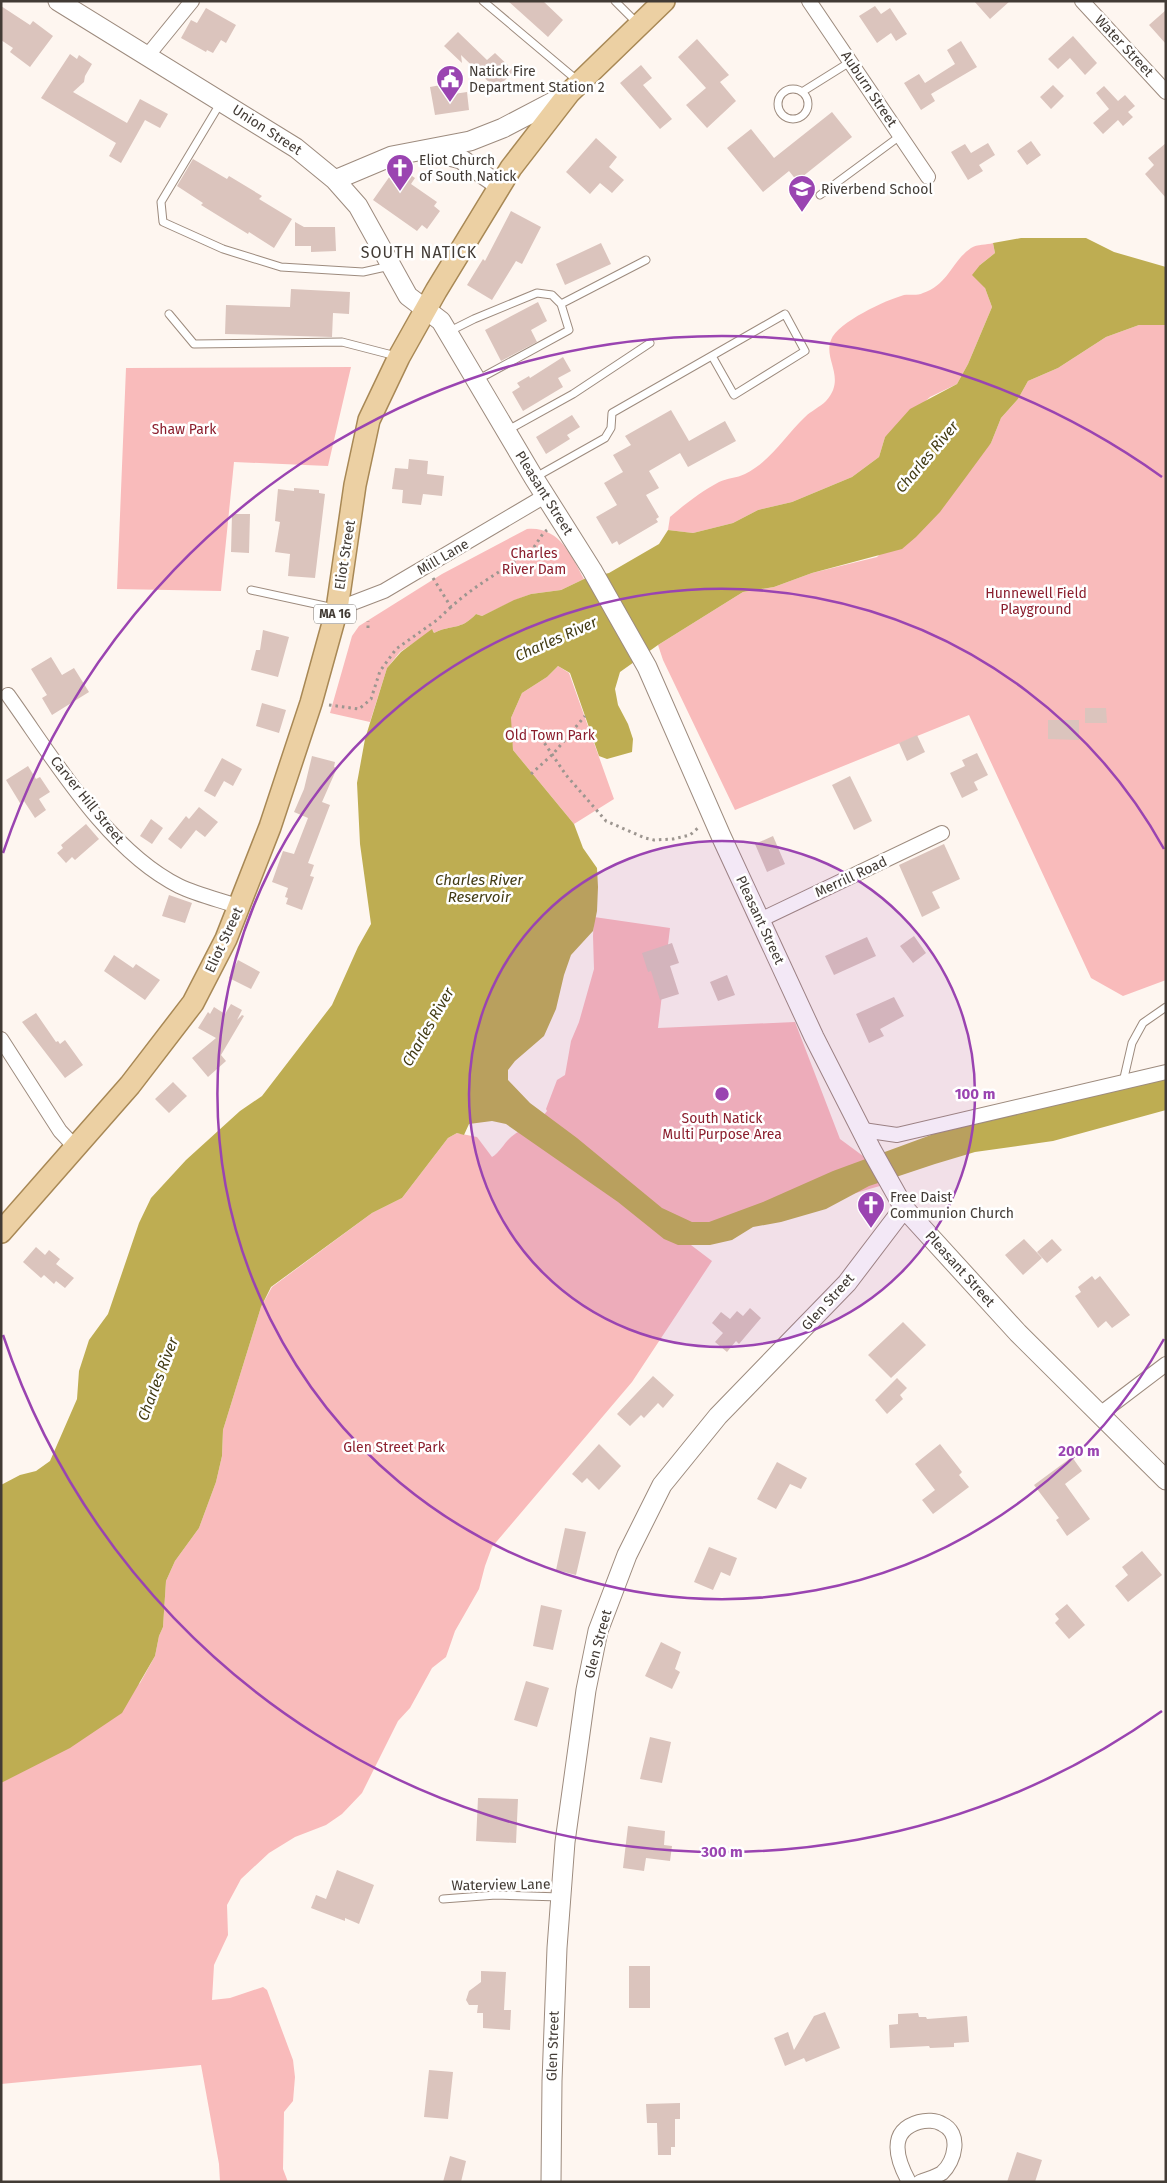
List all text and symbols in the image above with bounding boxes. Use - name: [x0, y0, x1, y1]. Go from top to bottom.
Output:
- street label: Water Street: [1091, 12, 1158, 81]
- street label: Auburn Street: [837, 48, 901, 131]
- place label: Natick Fire Department Station 2: [469, 63, 605, 96]
- public building icon: Natick Fire Department Station 2: [435, 64, 465, 103]
- street label: Union Street: [229, 101, 306, 159]
- place label: Eliot Church of South Natick: [419, 152, 517, 185]
- church icon: Eliot Church of South Natick: [385, 153, 415, 192]
- school or university icon: Riverbend School: [787, 174, 817, 213]
- place label: Riverbend School: [821, 181, 933, 198]
- district label: SOUTH NATICK: [361, 243, 477, 262]
- water label: Charles River: [892, 417, 963, 496]
- park label: Shaw Park: [152, 421, 217, 438]
- street label: Pleasant Street: [511, 448, 577, 539]
- street label: Eliot Street: [331, 518, 359, 591]
- street label: Mill Lane: [414, 535, 472, 579]
- park label: Charles River Dam: [502, 545, 566, 578]
- park label: Hunnewell Field Playground: [985, 585, 1087, 618]
- road number: MA 16: [314, 604, 356, 624]
- water label: Charles River: [512, 612, 601, 665]
- park label: Old Town Park: [505, 727, 596, 744]
- street label: Carver Hill Street: [47, 753, 128, 848]
- street label: Merrill Road: [812, 853, 890, 901]
- water label: Charles River Reservoir: [435, 871, 524, 906]
- street label: Pleasant Street: [732, 873, 788, 968]
- street label: Eliot Street: [201, 904, 247, 975]
- water label: Charles River: [398, 983, 458, 1070]
- centre of rings: [713, 1085, 731, 1103]
- text: 100 m: [955, 1085, 995, 1103]
- park label: South Natick Multi Purpose Area: [662, 1110, 782, 1143]
- place label: Free Daist Communion Church: [890, 1189, 1014, 1222]
- church icon: Free Daist Communion Church: [856, 1190, 886, 1229]
- street label: Pleasant Street: [922, 1228, 999, 1311]
- street label: Glen Street: [798, 1269, 858, 1334]
- water label: Charles River: [134, 1334, 183, 1423]
- park label: Glen Street Park: [343, 1439, 446, 1456]
- text: 200 m: [1058, 1442, 1100, 1460]
- street label: Glen Street: [581, 1607, 616, 1680]
- text: 300 m: [700, 1843, 743, 1861]
- street label: Waterview Lane: [451, 1876, 551, 1894]
- street label: Glen Street: [543, 2010, 563, 2081]

